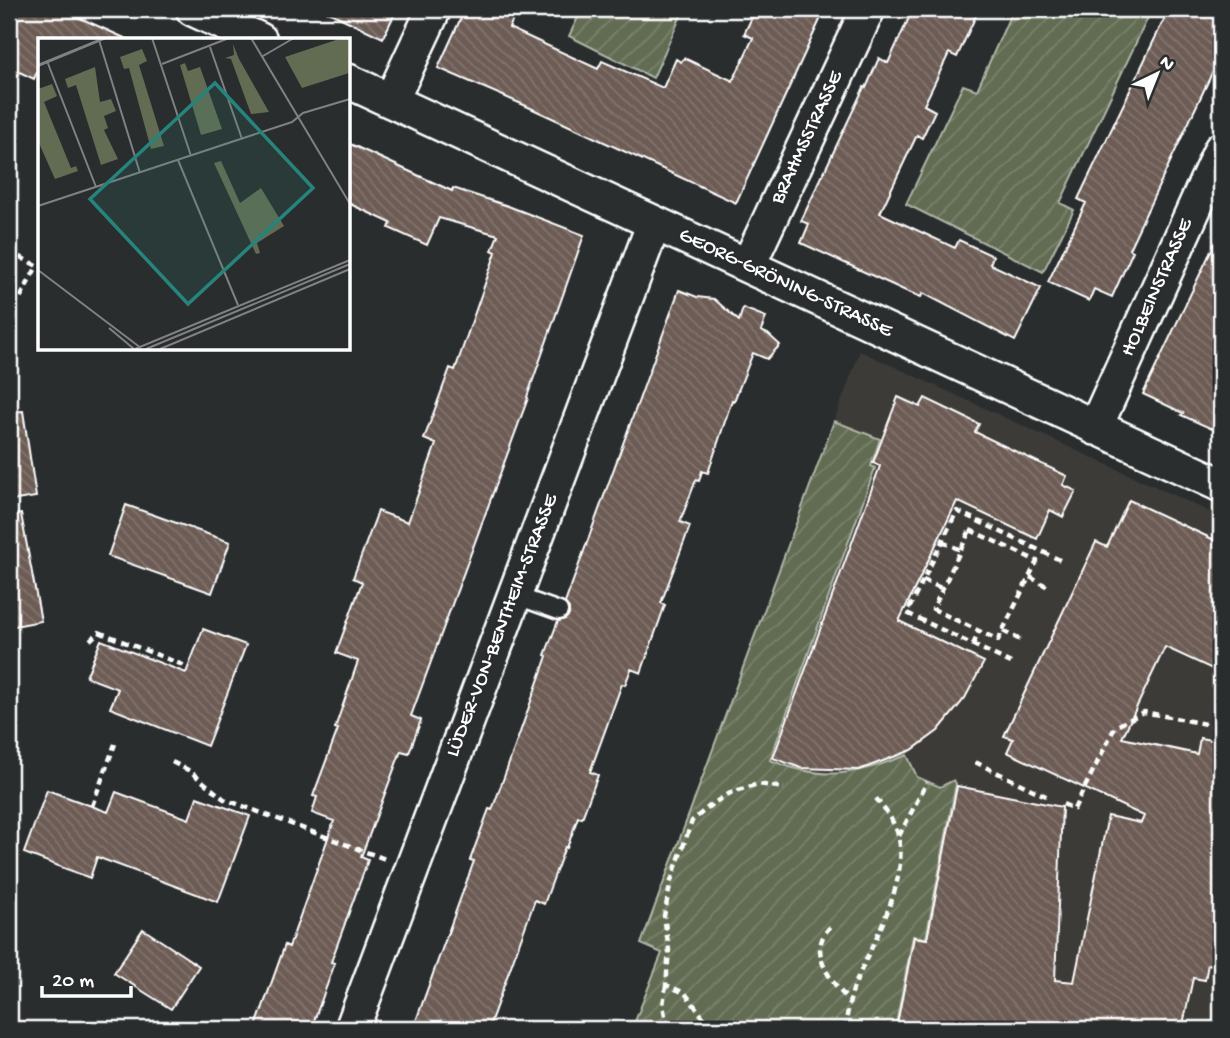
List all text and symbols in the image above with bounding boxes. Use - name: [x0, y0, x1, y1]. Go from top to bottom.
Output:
- inset map: [38, 38, 350, 350]
- north arrow: [1122, 38, 1192, 108]
- text: N: [1154, 51, 1179, 77]
- street label: BRAHMSSTRASSE: [766, 67, 850, 210]
- street label: HOLBEINSTRASSE: [1116, 214, 1200, 361]
- street label: GEORG-GRÖNING-STRASSE: [674, 223, 897, 345]
- street label: LÜDER-VON-BENTHEIM-STRASSE: [441, 490, 565, 761]
- scale bar: [42, 954, 131, 998]
- text: 20 m: [52, 970, 94, 995]

